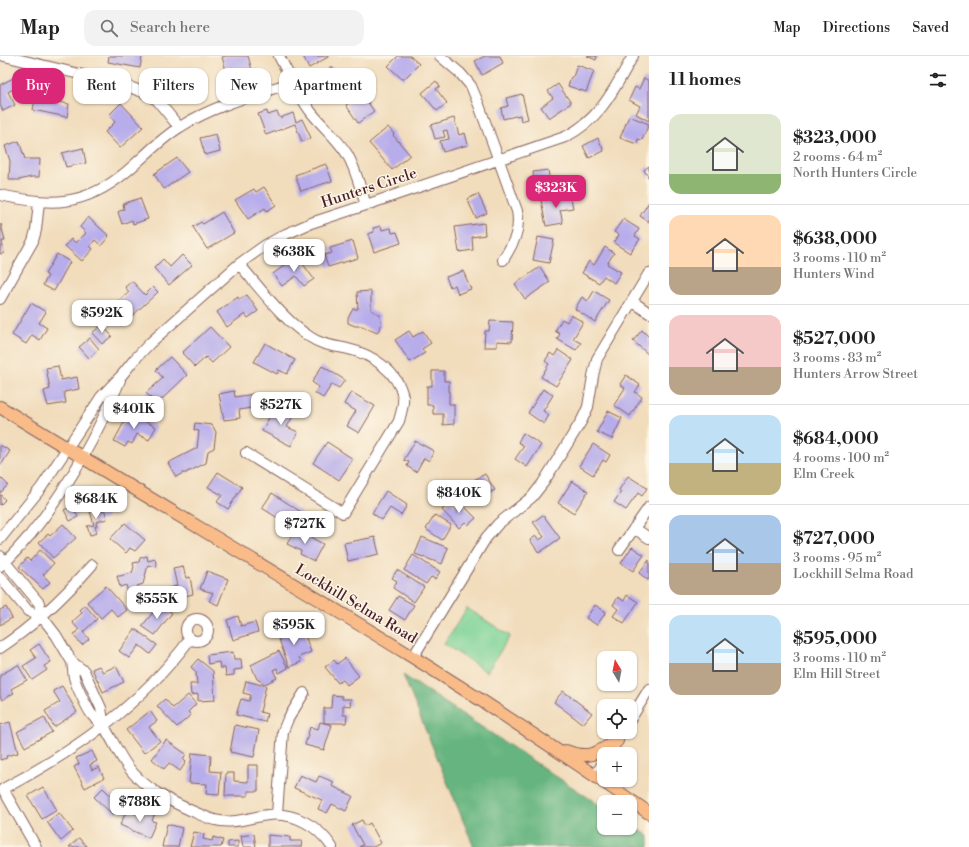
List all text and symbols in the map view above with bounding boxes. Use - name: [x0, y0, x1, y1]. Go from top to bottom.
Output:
- search box: [84, 10, 364, 46]
- text: Map: [20, 16, 60, 40]
- icon: search: [98, 17, 120, 39]
- text: Search here: [130, 18, 210, 37]
- text: Map: [773, 19, 801, 37]
- text: Directions: [823, 19, 890, 37]
- text: Saved: [912, 19, 949, 37]
- chip: Buy: [12, 68, 65, 104]
- chip: Rent: [73, 68, 131, 104]
- chip: Filters: [139, 68, 208, 104]
- chip: New: [216, 68, 271, 104]
- chip: Apartment: [279, 68, 376, 104]
- text: 11 homes: [669, 69, 741, 91]
- icon: filters: [927, 69, 949, 91]
- text: $323,000: [793, 127, 877, 149]
- icon: home: [701, 130, 749, 178]
- text: 2 rooms · 64 m²: [793, 149, 882, 165]
- street label: Hunters Circle: [319, 164, 419, 212]
- text: North Hunters Circle: [793, 165, 917, 181]
- pin: $323K: [528, 175, 584, 209]
- text: $323K: [535, 180, 577, 196]
- text: $638,000: [793, 228, 877, 250]
- icon: home: [701, 231, 749, 279]
- pin: $638K: [266, 239, 322, 273]
- text: $638K: [273, 244, 315, 260]
- text: 3 rooms · 110 m²: [793, 250, 886, 266]
- text: Hunters Wind: [793, 266, 874, 282]
- pin: $592K: [74, 300, 130, 334]
- text: $592K: [81, 305, 123, 321]
- text: $527,000: [793, 328, 876, 350]
- icon: home: [701, 331, 749, 379]
- text: 3 rooms · 83 m²: [793, 350, 881, 366]
- text: Hunters Arrow Street: [793, 366, 918, 382]
- pin: $527K: [253, 392, 309, 426]
- pin: $401K: [106, 396, 162, 430]
- text: $527K: [260, 397, 302, 413]
- text: $401K: [113, 401, 155, 417]
- text: $684,000: [793, 428, 879, 450]
- icon: home: [701, 431, 749, 479]
- text: 4 rooms · 100 m²: [793, 450, 889, 466]
- text: Elm Creek: [793, 466, 854, 482]
- pin: $840K: [431, 480, 487, 514]
- text: $840K: [437, 485, 481, 501]
- pin: $684K: [68, 486, 124, 520]
- text: $684K: [74, 491, 118, 507]
- pin: $727K: [277, 511, 333, 545]
- text: $727K: [284, 516, 326, 532]
- text: $727,000: [793, 528, 875, 550]
- icon: home: [701, 531, 749, 579]
- text: 3 rooms · 95 m²: [793, 550, 881, 566]
- street label: Lockhill Selma Road: [292, 560, 421, 648]
- text: Lockhill Selma Road: [793, 566, 913, 582]
- pin: $555K: [129, 586, 185, 620]
- text: $555K: [136, 591, 178, 607]
- pin: $595K: [266, 612, 322, 646]
- text: $595K: [273, 617, 315, 633]
- text: $595,000: [793, 628, 877, 650]
- icon: home: [701, 631, 749, 679]
- text: 3 rooms · 110 m²: [793, 650, 886, 666]
- north arrow: [597, 651, 637, 691]
- map controls: [597, 651, 637, 835]
- text: Elm Hill Street: [793, 666, 880, 682]
- button: locate: [597, 699, 637, 739]
- button: +: [597, 747, 637, 787]
- pin: $788K: [112, 789, 168, 823]
- text: $788K: [119, 794, 161, 810]
- button: −: [597, 795, 637, 835]

